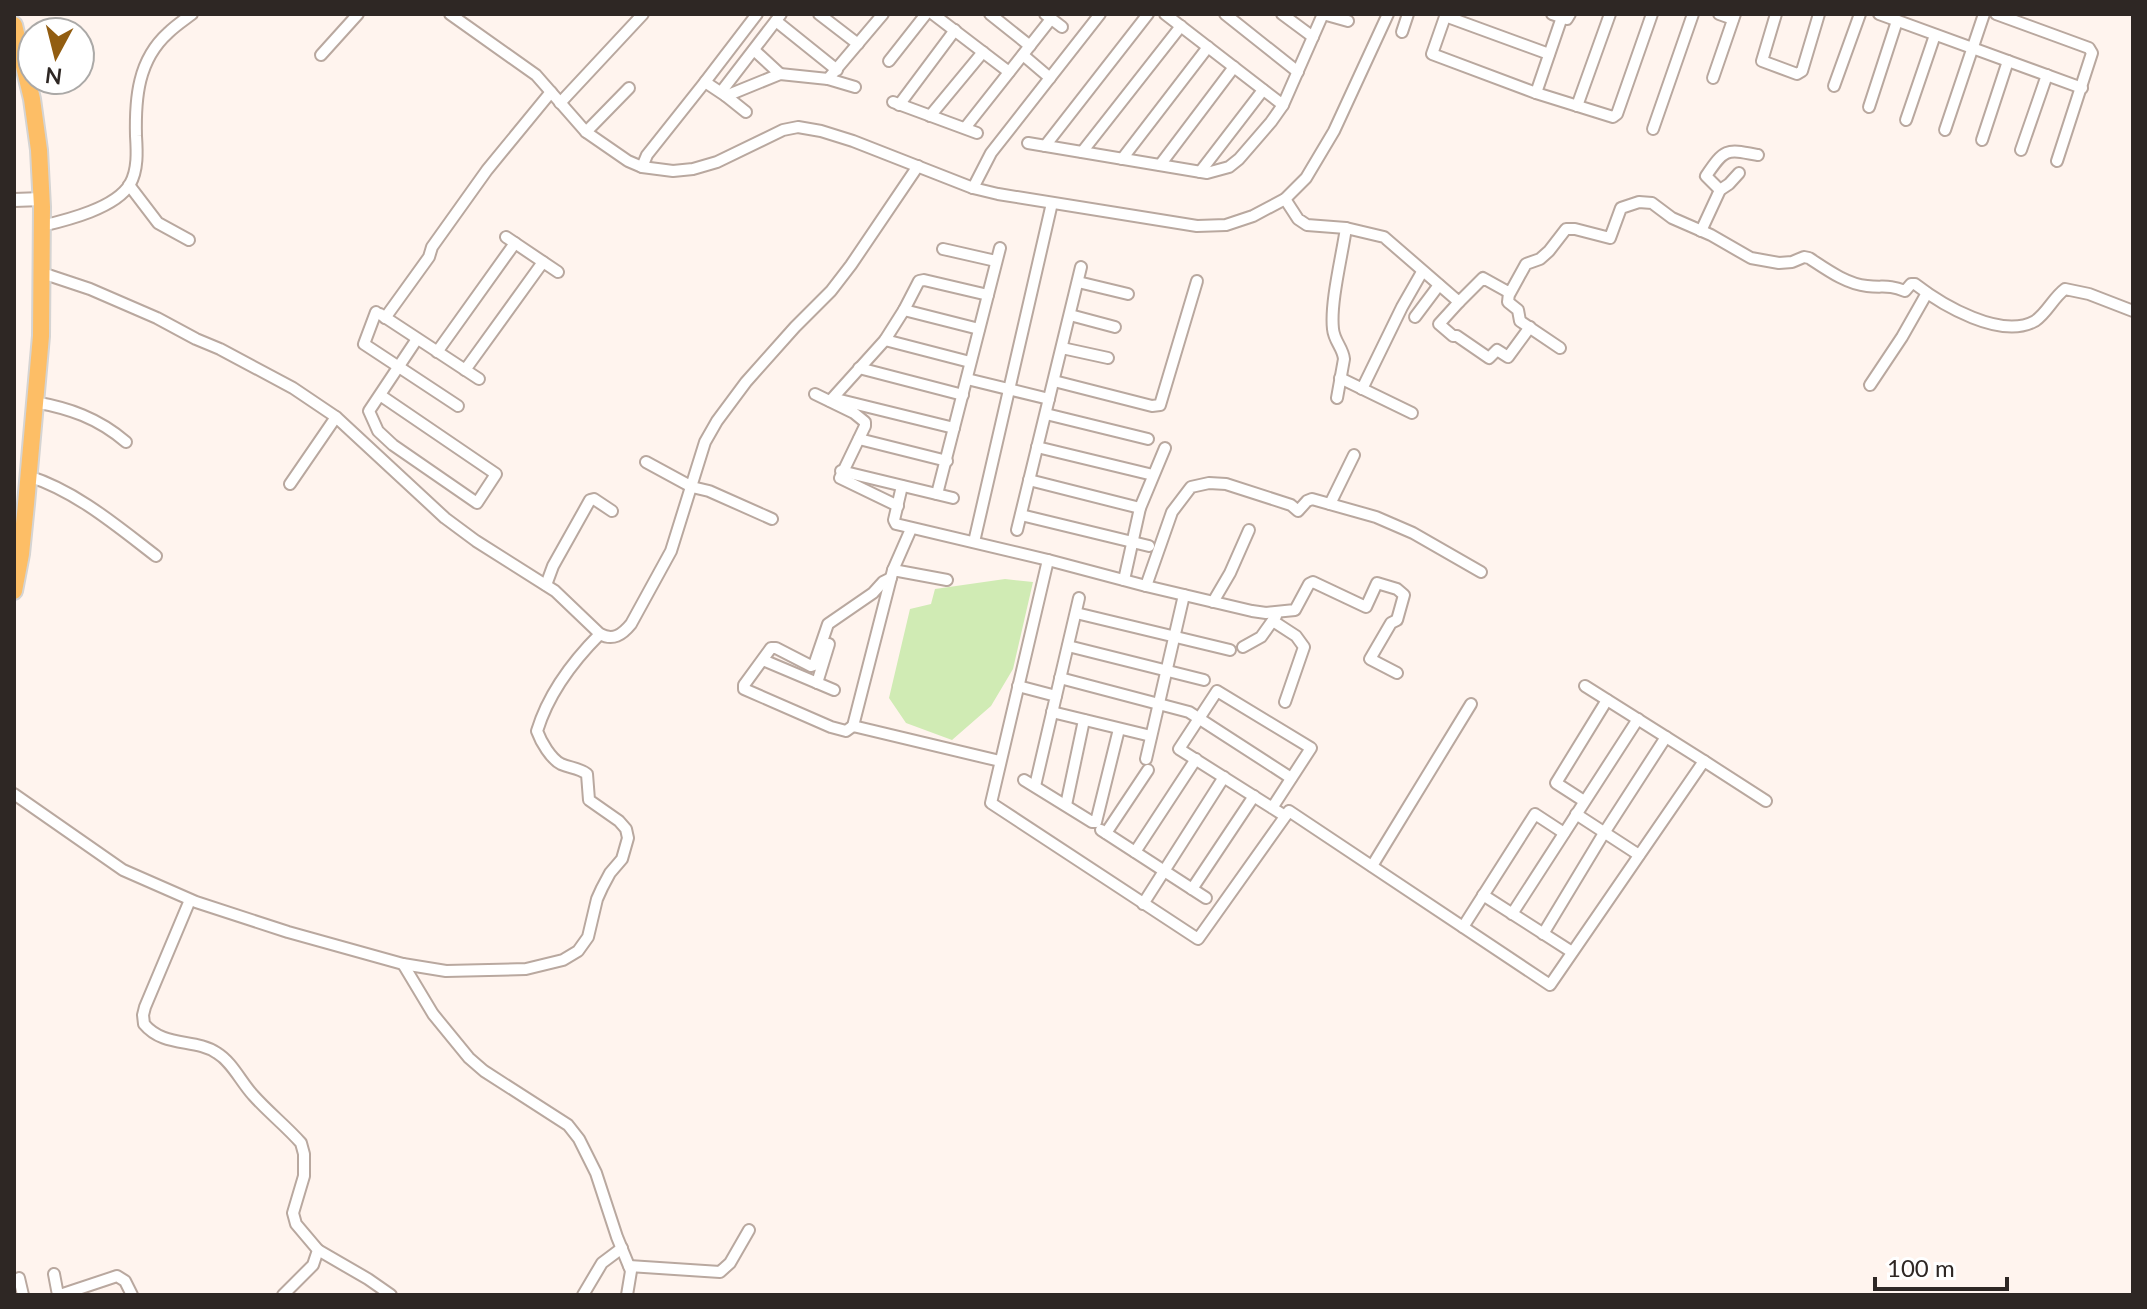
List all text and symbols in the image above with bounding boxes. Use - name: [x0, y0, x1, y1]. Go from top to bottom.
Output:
- north arrow: [16, 16, 96, 96]
- text: N: [43, 62, 64, 91]
- scale bar: [1875, 1241, 2007, 1291]
- text: 100 m: [1887, 1253, 1955, 1282]

